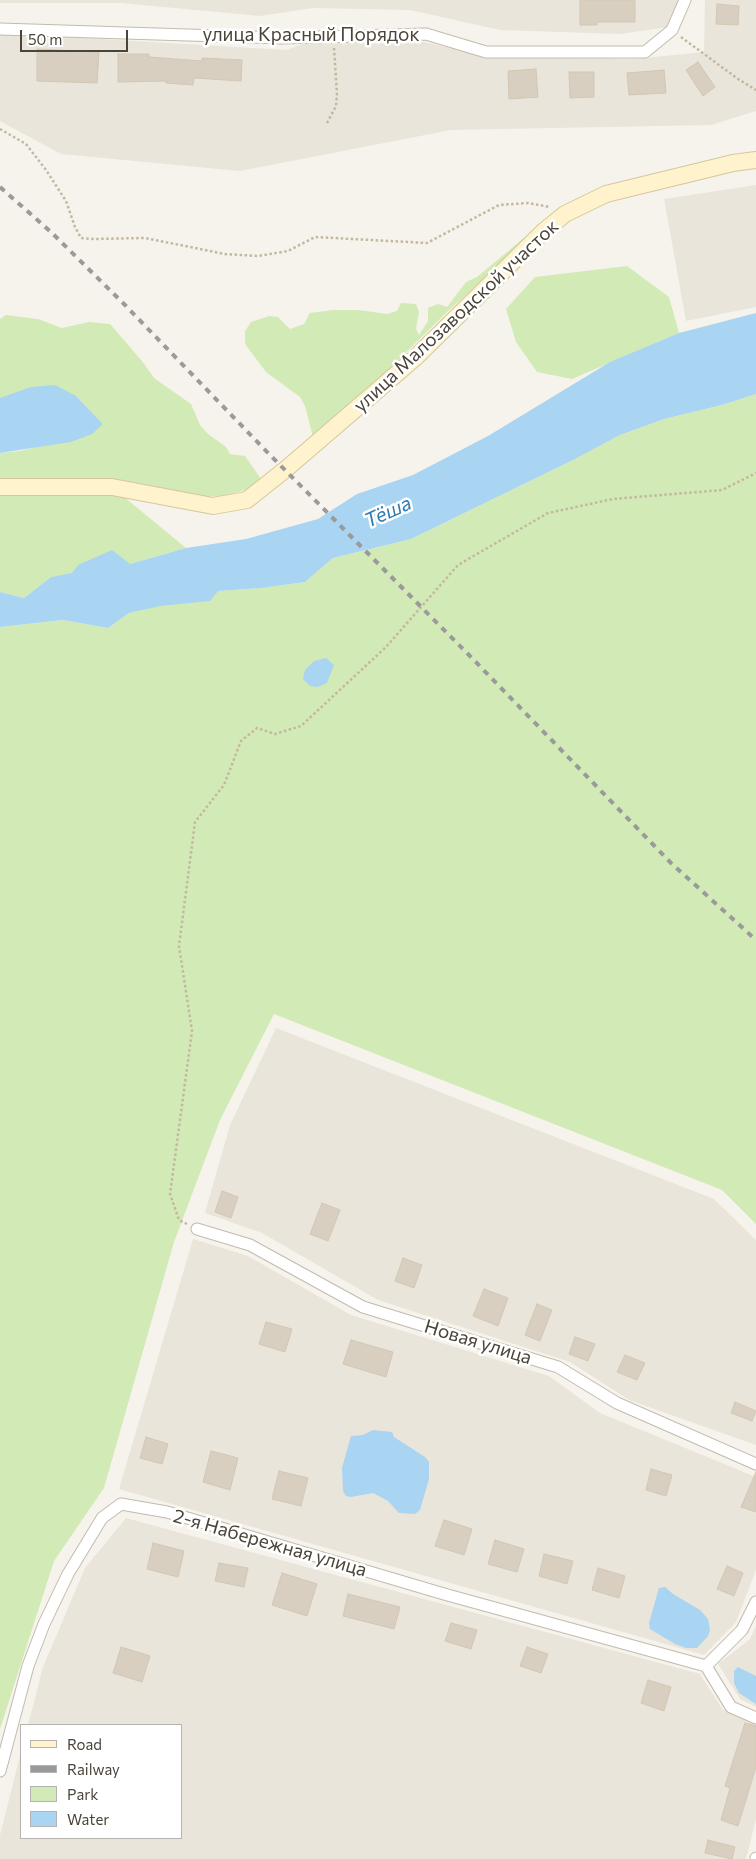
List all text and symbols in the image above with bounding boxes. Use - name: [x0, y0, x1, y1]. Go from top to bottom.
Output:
- scale bar: [22, 20, 130, 52]
- street label: улица Красный Порядок: [202, 24, 420, 46]
- text: 50 m: [28, 30, 62, 48]
- street label: улица Малозаводской участок: [349, 215, 563, 417]
- water label: Тёша: [361, 491, 415, 533]
- street label: Новая улица: [422, 1315, 534, 1369]
- street label: 2-я Набережная улица: [171, 1504, 369, 1582]
- legend: [20, 1724, 182, 1839]
- text: Road: [67, 1735, 102, 1753]
- text: Railway: [67, 1760, 120, 1778]
- text: Park: [67, 1785, 98, 1803]
- text: Water: [67, 1810, 109, 1828]

